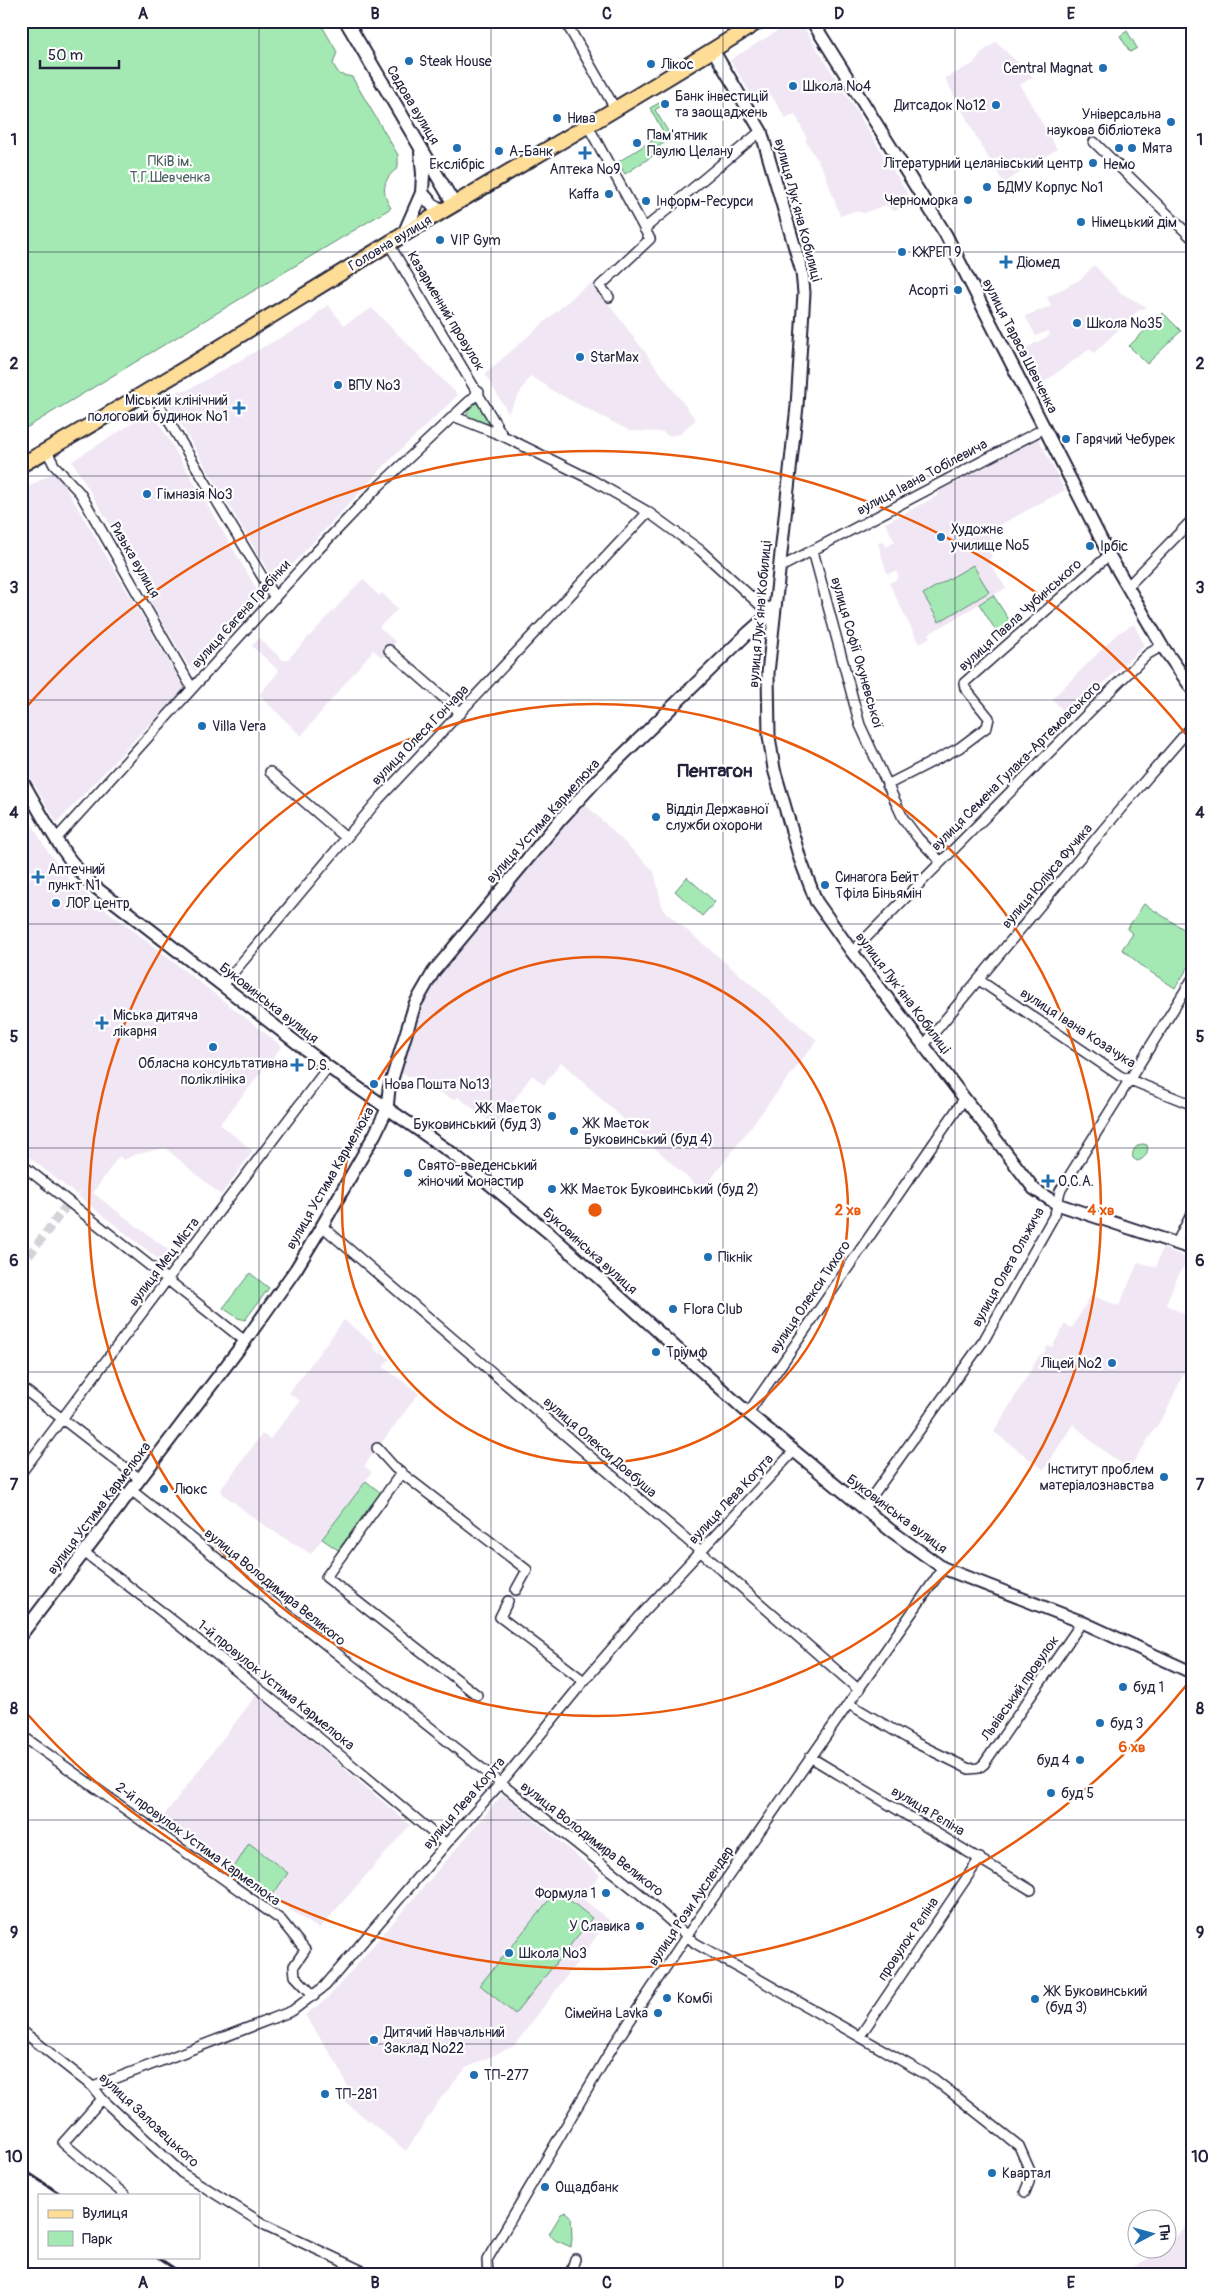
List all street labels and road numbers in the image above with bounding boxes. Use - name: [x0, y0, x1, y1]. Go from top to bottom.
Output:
- street label: Садова вулиця: [383, 62, 443, 148]
- street label: вулиця Лукʼяна Кобилиці: [771, 137, 825, 284]
- street label: Головна вулиця: [345, 211, 435, 275]
- street label: Казарменний провулок: [403, 248, 489, 374]
- street label: вулиця Тараса Шевченка: [979, 276, 1061, 416]
- street label: вулиця Івана Тобілевича: [854, 435, 990, 519]
- street label: Ризька вулиця: [106, 519, 164, 601]
- street label: вулиця Лукʼяна Кобилиці: [745, 539, 775, 688]
- street label: вулиця Павла Чубинського: [955, 555, 1085, 675]
- street label: вулиця Євгена Гребінки: [188, 556, 294, 672]
- street label: вулиця Софії Окуневської: [827, 575, 887, 731]
- street label: вулиця Семена Гулака-Артемовського: [928, 677, 1105, 854]
- street label: вулиця Олеся Гончара: [368, 681, 472, 789]
- street label: вулиця Устима Кармелюка: [483, 755, 603, 887]
- street label: вулиця Юліуса Фучика: [998, 820, 1096, 932]
- street label: вулиця Лукʼяна Кобилиці: [852, 929, 954, 1057]
- street label: Буковинська вулиця: [216, 959, 322, 1047]
- street label: вулиця Івана Козачука: [1017, 984, 1139, 1072]
- street label: вулиця Устима Кармелюка: [282, 1104, 378, 1252]
- street label: Буковинська вулиця: [539, 1204, 641, 1298]
- street label: вулиця Олега Ольжича: [968, 1204, 1048, 1330]
- street label: вулиця Мец Міста: [125, 1214, 203, 1310]
- street label: вулиця Олекси Тихого: [766, 1237, 854, 1357]
- street label: вулиця Олекси Довбуша: [540, 1393, 660, 1501]
- street label: вулиця Устима Кармелюка: [44, 1438, 154, 1578]
- street label: вулиця Лева Когута: [685, 1451, 777, 1547]
- street label: Буковинська вулиця: [843, 1471, 951, 1557]
- street label: вулиця Володимира Великого: [201, 1525, 349, 1650]
- street label: 1-й провулок Устима Кармелюка: [194, 1616, 358, 1754]
- street label: Львівський провулок: [977, 1632, 1063, 1745]
- street label: вулиця Лева Когута: [419, 1753, 509, 1853]
- street label: вулиця Володимира Великого: [517, 1778, 667, 1900]
- street label: 2-й провулок Устима Кармелюка: [112, 1779, 284, 1909]
- street label: вулиця Рєпіна: [888, 1782, 968, 1840]
- street label: вулиця Рози Ауслендер: [645, 1843, 738, 1969]
- street label: провулок Рєпіна: [874, 1894, 942, 1984]
- street label: вулиця Залозецького: [95, 2069, 203, 2171]

